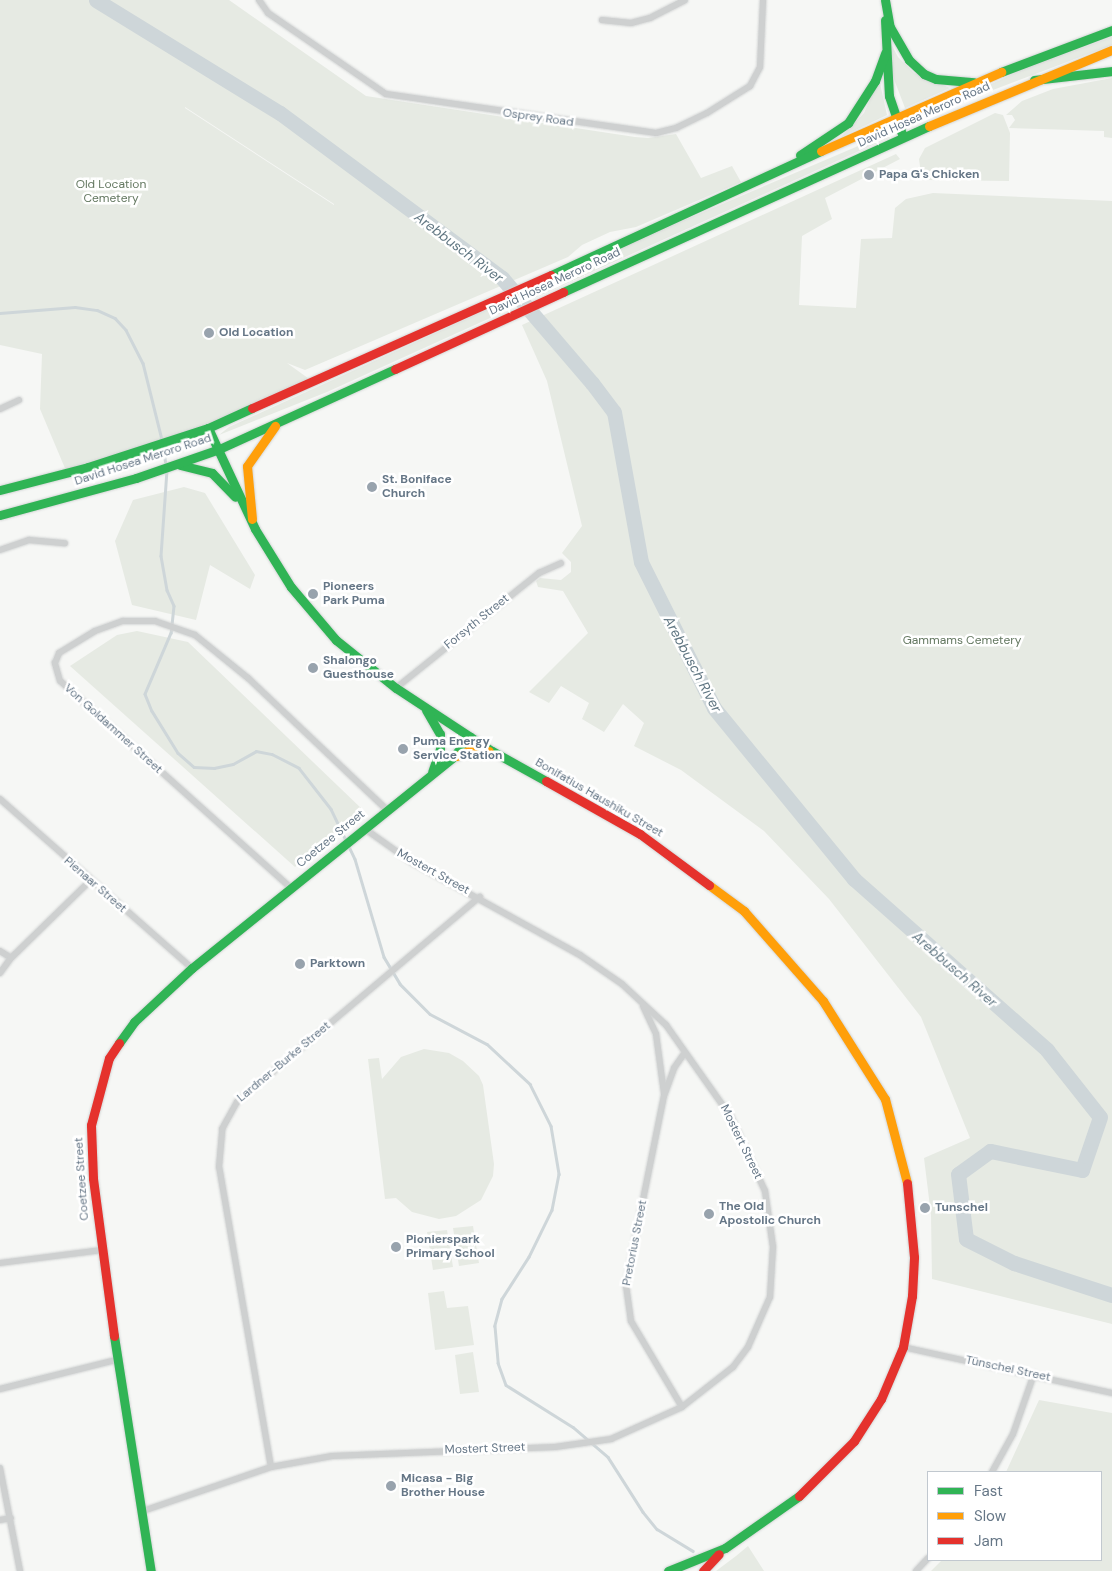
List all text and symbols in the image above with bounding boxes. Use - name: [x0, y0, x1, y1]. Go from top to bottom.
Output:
- street label: David Hosea Meroro Road: [856, 79, 992, 151]
- street label: Osprey Road: [502, 106, 574, 130]
- place label: Papa G's Chicken: [879, 168, 980, 182]
- marker: Papa G's Chicken: [863, 169, 875, 181]
- park label: Old Location Cemetery: [76, 178, 146, 206]
- water label: Arebbusch River: [411, 208, 507, 286]
- street label: David Hosea Meroro Road: [487, 245, 623, 319]
- place label: Old Location: [219, 326, 293, 340]
- marker: Old Location: [203, 327, 215, 339]
- street label: David Hosea Meroro Road: [73, 431, 213, 489]
- place label: St. Boniface Church: [382, 473, 452, 501]
- marker: St. Boniface Church: [366, 481, 378, 493]
- place label: Pioneers Park Puma: [323, 580, 385, 608]
- marker: Pioneers Park Puma: [307, 588, 319, 600]
- street label: Forsyth Street: [442, 592, 512, 652]
- water label: Arebbusch River: [661, 613, 725, 715]
- park label: Gammams Cemetery: [903, 634, 1021, 648]
- place label: Shalongo Guesthouse: [323, 654, 394, 682]
- marker: Shalongo Guesthouse: [307, 662, 319, 674]
- street label: Von Goldammer Street: [61, 681, 165, 777]
- place label: Puma Energy Service Station: [413, 735, 502, 763]
- marker: Puma Energy Service Station: [397, 743, 409, 755]
- street label: Bonifatius Haushiku Street: [532, 755, 666, 841]
- street label: Coetzee Street: [294, 807, 368, 871]
- street label: Mostert Street: [394, 846, 472, 898]
- street label: Pienaar Street: [61, 854, 129, 916]
- water label: Arebbusch River: [909, 928, 1001, 1010]
- place label: Parktown: [310, 957, 365, 971]
- marker: Parktown: [294, 958, 306, 970]
- street label: Lardner-Burke Street: [234, 1019, 334, 1105]
- street label: Mostert Street: [717, 1103, 765, 1181]
- street label: Coetzee Street: [72, 1137, 92, 1221]
- street label: Pretorius Street: [620, 1199, 650, 1287]
- place label: The Old Apostolic Church: [719, 1200, 821, 1228]
- place label: Tunschel: [935, 1201, 988, 1215]
- marker: Tunschel: [919, 1202, 931, 1214]
- marker: The Old Apostolic Church: [703, 1208, 715, 1220]
- place label: Pionierspark Primary School: [406, 1233, 495, 1261]
- marker: Pionierspark Primary School: [390, 1241, 402, 1253]
- street label: Tünschel Street: [964, 1353, 1052, 1385]
- street label: Mostert Street: [444, 1440, 526, 1458]
- legend: [927, 1471, 1102, 1561]
- place label: Micasa - Big Brother House: [401, 1472, 485, 1500]
- marker: Micasa - Big Brother House: [385, 1480, 397, 1492]
- text: Fast: [974, 1481, 1003, 1501]
- text: Slow: [974, 1506, 1006, 1526]
- text: Jam: [974, 1531, 1003, 1551]

